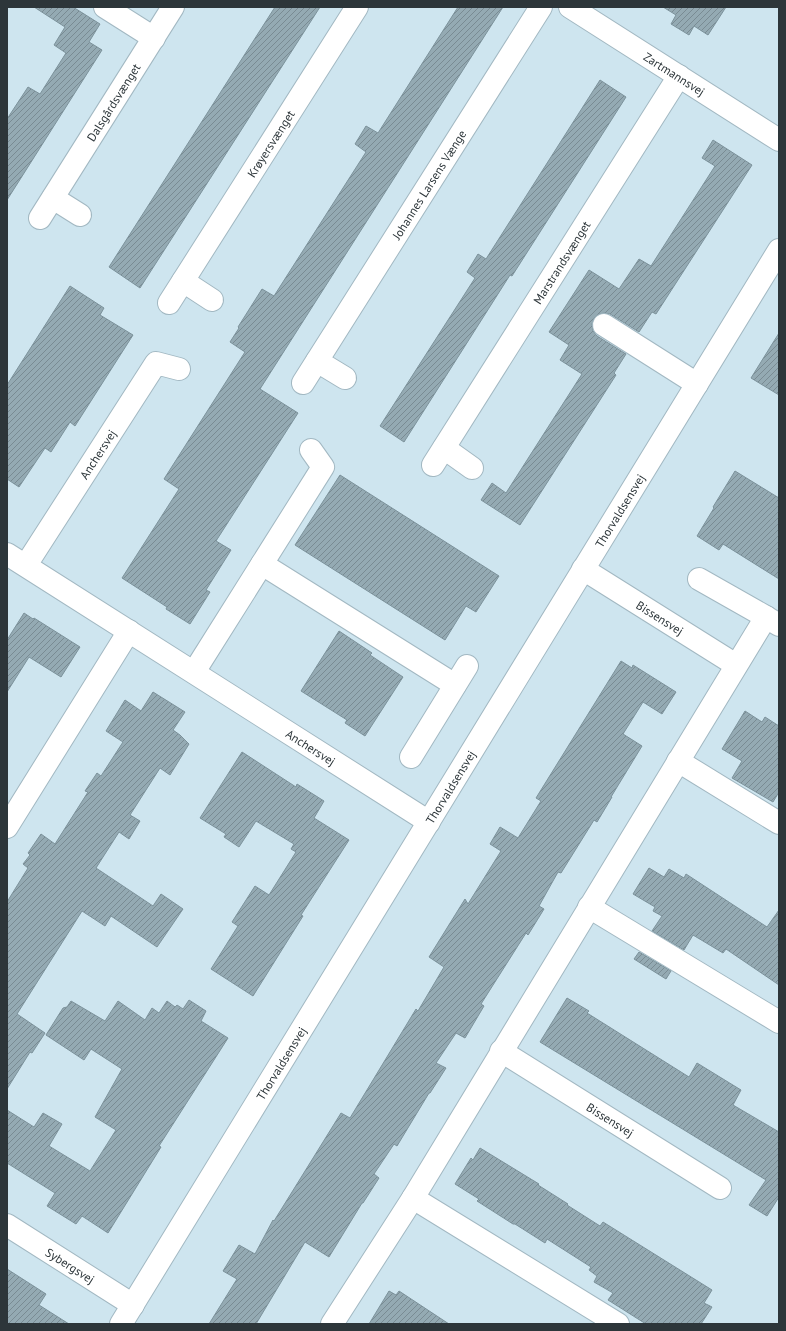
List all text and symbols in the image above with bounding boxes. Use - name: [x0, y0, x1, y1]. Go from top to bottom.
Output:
- street label: Zartmannsvej: [641, 49, 708, 99]
- street label: Dalsgårdsvænget: [83, 60, 143, 144]
- street label: Krøyersvænget: [243, 107, 297, 180]
- street label: Johannes Larsens Vænge: [388, 127, 469, 243]
- street label: Marstrandsvænget: [529, 218, 593, 306]
- street label: Anchersvej: [76, 426, 119, 482]
- street label: Thorvaldsensvej: [591, 471, 648, 550]
- street label: Bissensvej: [634, 597, 687, 638]
- street label: Anchersvej: [283, 726, 338, 768]
- street label: Thorvaldsensvej: [422, 747, 478, 826]
- street label: Thorvaldsensvej: [253, 1024, 309, 1103]
- street label: Bissensvej: [584, 1099, 637, 1140]
- street label: Sybergsvej: [43, 1244, 98, 1286]

